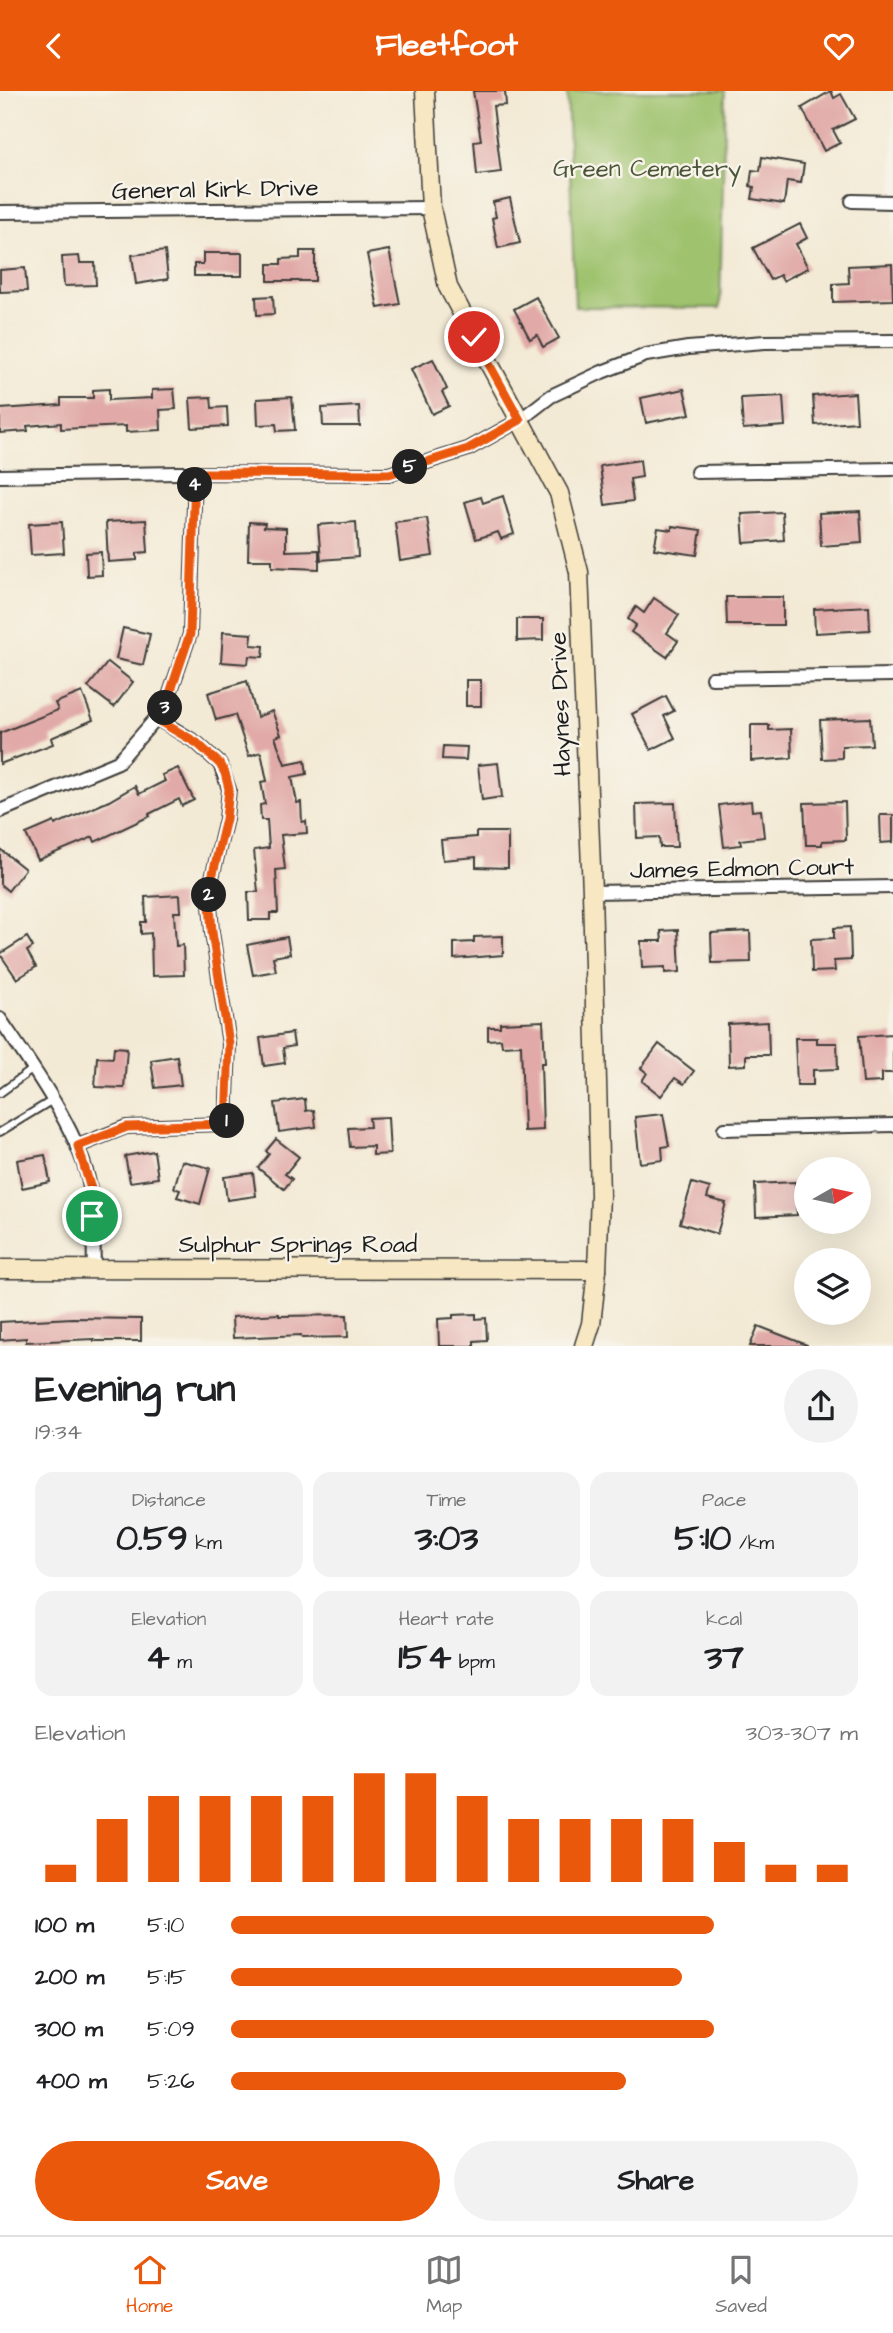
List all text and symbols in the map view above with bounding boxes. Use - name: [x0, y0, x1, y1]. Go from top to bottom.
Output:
- text: Fleetfoot: [375, 23, 518, 68]
- icon: back: [35, 27, 73, 65]
- icon: heart: [820, 27, 858, 65]
- park label: Green Cemetery: [553, 152, 741, 187]
- street label: General Kirk Drive: [111, 171, 319, 209]
- pin: [444, 307, 504, 367]
- icon: check: [455, 318, 493, 356]
- pin: 5: [392, 449, 428, 485]
- text: 5: [403, 453, 416, 480]
- pin: 4: [178, 467, 212, 503]
- text: 4: [188, 471, 201, 498]
- street label: Haynes Drive: [541, 631, 582, 777]
- pin: 3: [148, 691, 182, 725]
- text: 3: [160, 694, 169, 721]
- street label: James Edmon Court: [630, 850, 855, 888]
- pin: 2: [192, 877, 227, 913]
- text: 2: [203, 881, 214, 908]
- pin: 1: [210, 1103, 244, 1139]
- text: 1: [225, 1107, 228, 1134]
- north arrow: [794, 1157, 872, 1234]
- map controls: [794, 1157, 871, 1325]
- pin: [62, 1186, 122, 1246]
- icon: arrive: [73, 1197, 111, 1235]
- street label: Sulphur Springs Road: [179, 1228, 417, 1263]
- button: layers: [794, 1248, 871, 1325]
- text: Evening run: [35, 1364, 236, 1416]
- button: share: [784, 1369, 858, 1443]
- text: 19:34: [35, 1416, 82, 1448]
- text: Distance: [132, 1487, 206, 1514]
- text: Time: [427, 1487, 466, 1514]
- text: Pace: [702, 1487, 746, 1514]
- text: 0.59: [116, 1514, 188, 1563]
- text: 3:03: [415, 1514, 478, 1563]
- text: 5:10: [674, 1514, 731, 1563]
- text: km: [188, 1530, 222, 1557]
- text: /km: [731, 1530, 774, 1557]
- text: Elevation: [131, 1606, 206, 1633]
- text: Heart rate: [399, 1606, 494, 1633]
- text: kcal: [706, 1606, 742, 1633]
- text: 4: [146, 1633, 170, 1682]
- text: 154: [398, 1633, 451, 1682]
- text: 37: [704, 1633, 744, 1682]
- text: m: [170, 1649, 192, 1676]
- text: bpm: [451, 1649, 495, 1676]
- text: Elevation: [35, 1717, 126, 1749]
- text: 303–307 m: [745, 1717, 858, 1749]
- text: 100 m: [35, 1909, 94, 1941]
- text: 5:10: [147, 1909, 185, 1941]
- text: 200 m: [35, 1961, 104, 1993]
- text: 5:15: [147, 1961, 186, 1993]
- text: 300 m: [35, 2013, 103, 2045]
- text: 5:09: [147, 2013, 195, 2045]
- text: 400 m: [35, 2065, 107, 2097]
- text: 5:26: [147, 2065, 195, 2097]
- button: Save: [35, 2141, 440, 2221]
- button: Share: [454, 2141, 858, 2221]
- tab: Home: [126, 2251, 173, 2320]
- tab: Map: [425, 2251, 463, 2320]
- tab: Saved: [715, 2251, 767, 2320]

